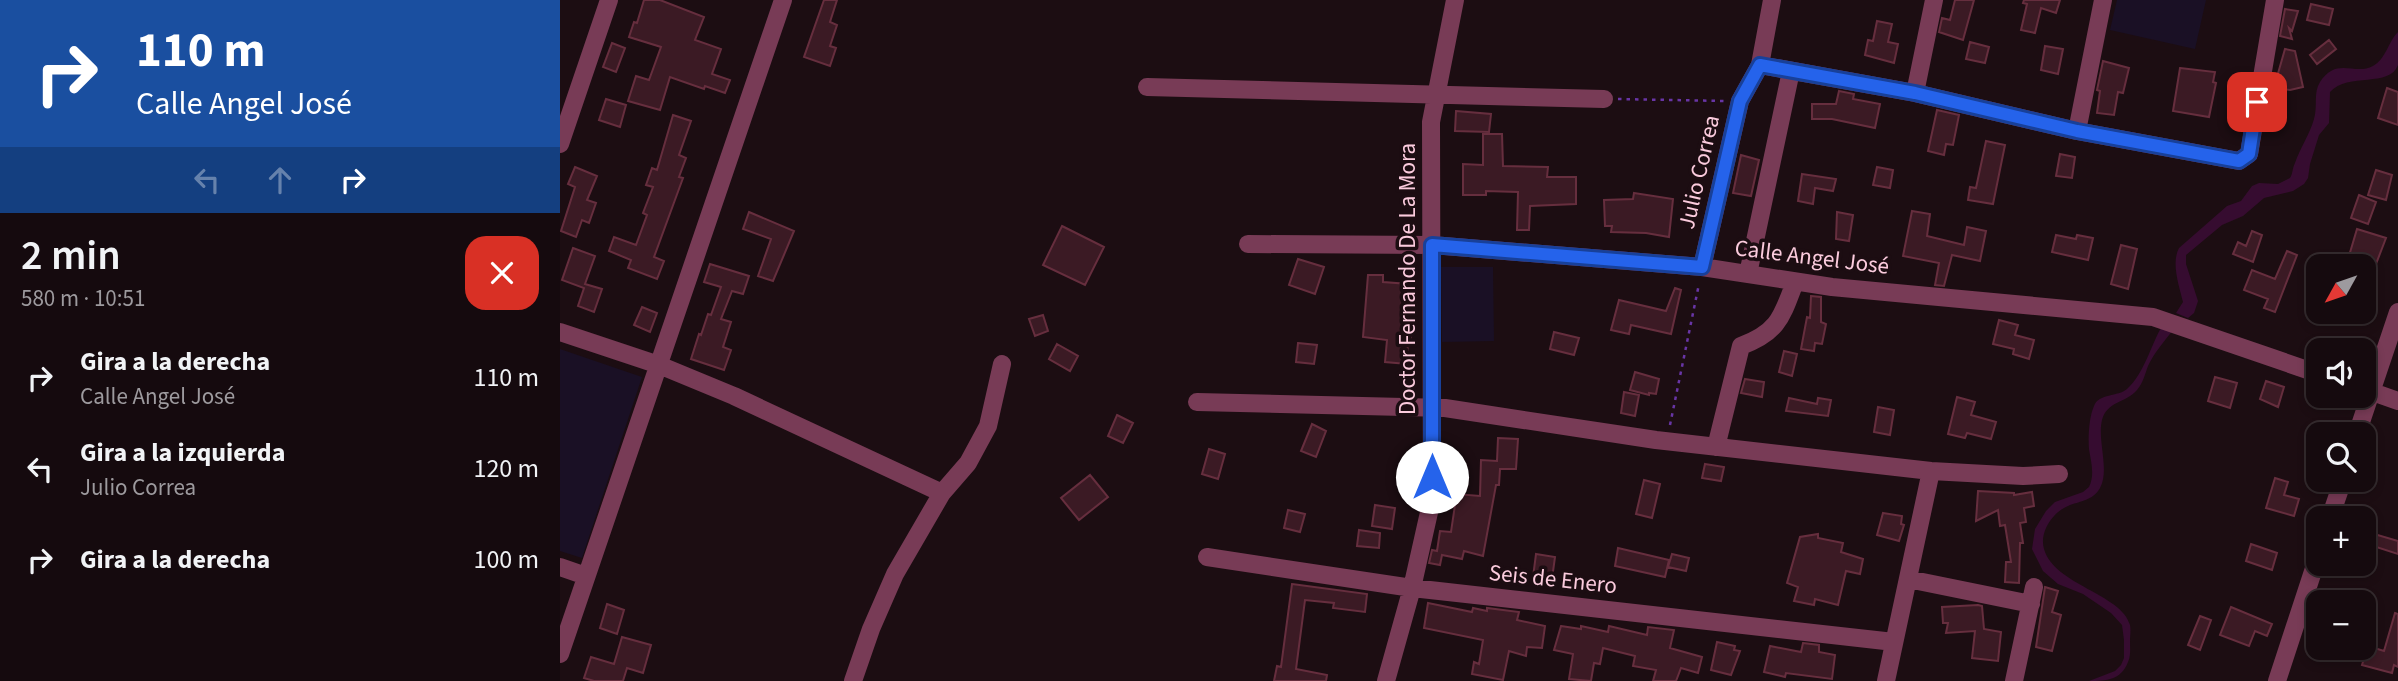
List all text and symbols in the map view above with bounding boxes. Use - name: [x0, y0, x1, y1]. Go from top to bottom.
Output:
- text: 110 m: [136, 16, 265, 86]
- icon: right: [21, 28, 112, 119]
- pin: [2227, 72, 2287, 132]
- text: Calle Angel José: [136, 81, 352, 127]
- icon: arrive: [2238, 83, 2276, 121]
- street label: Julio Correa: [1670, 112, 1728, 232]
- street label: Doctor Fernando De La Mora: [1391, 143, 1424, 415]
- icon: left: [188, 161, 226, 199]
- icon: ahead: [261, 161, 299, 199]
- icon: right: [334, 161, 372, 199]
- text: 2 min: [21, 226, 121, 286]
- street label: Calle Angel José: [1733, 231, 1891, 283]
- button: close: [465, 236, 539, 310]
- north arrow: [2306, 254, 2376, 324]
- map controls: [2306, 254, 2376, 660]
- text: 580 m · 10:51: [21, 282, 145, 315]
- button: sound: [2306, 338, 2376, 408]
- text: Gira a la derecha: [80, 343, 270, 380]
- icon: right: [21, 359, 59, 397]
- text: 110 m: [473, 359, 539, 396]
- text: Calle Angel José: [80, 380, 235, 413]
- button: search: [2306, 422, 2376, 492]
- text: Gira a la izquierda: [80, 434, 285, 471]
- position arrow: [1395, 440, 1469, 514]
- icon: left: [21, 450, 59, 488]
- text: 120 m: [473, 450, 539, 487]
- text: Julio Correa: [80, 471, 196, 504]
- button: +: [2306, 506, 2376, 576]
- icon: right: [21, 541, 59, 579]
- text: Gira a la derecha: [80, 541, 270, 578]
- text: 100 m: [473, 541, 539, 578]
- street label: Seis de Enero: [1487, 556, 1619, 602]
- button: −: [2306, 590, 2376, 660]

